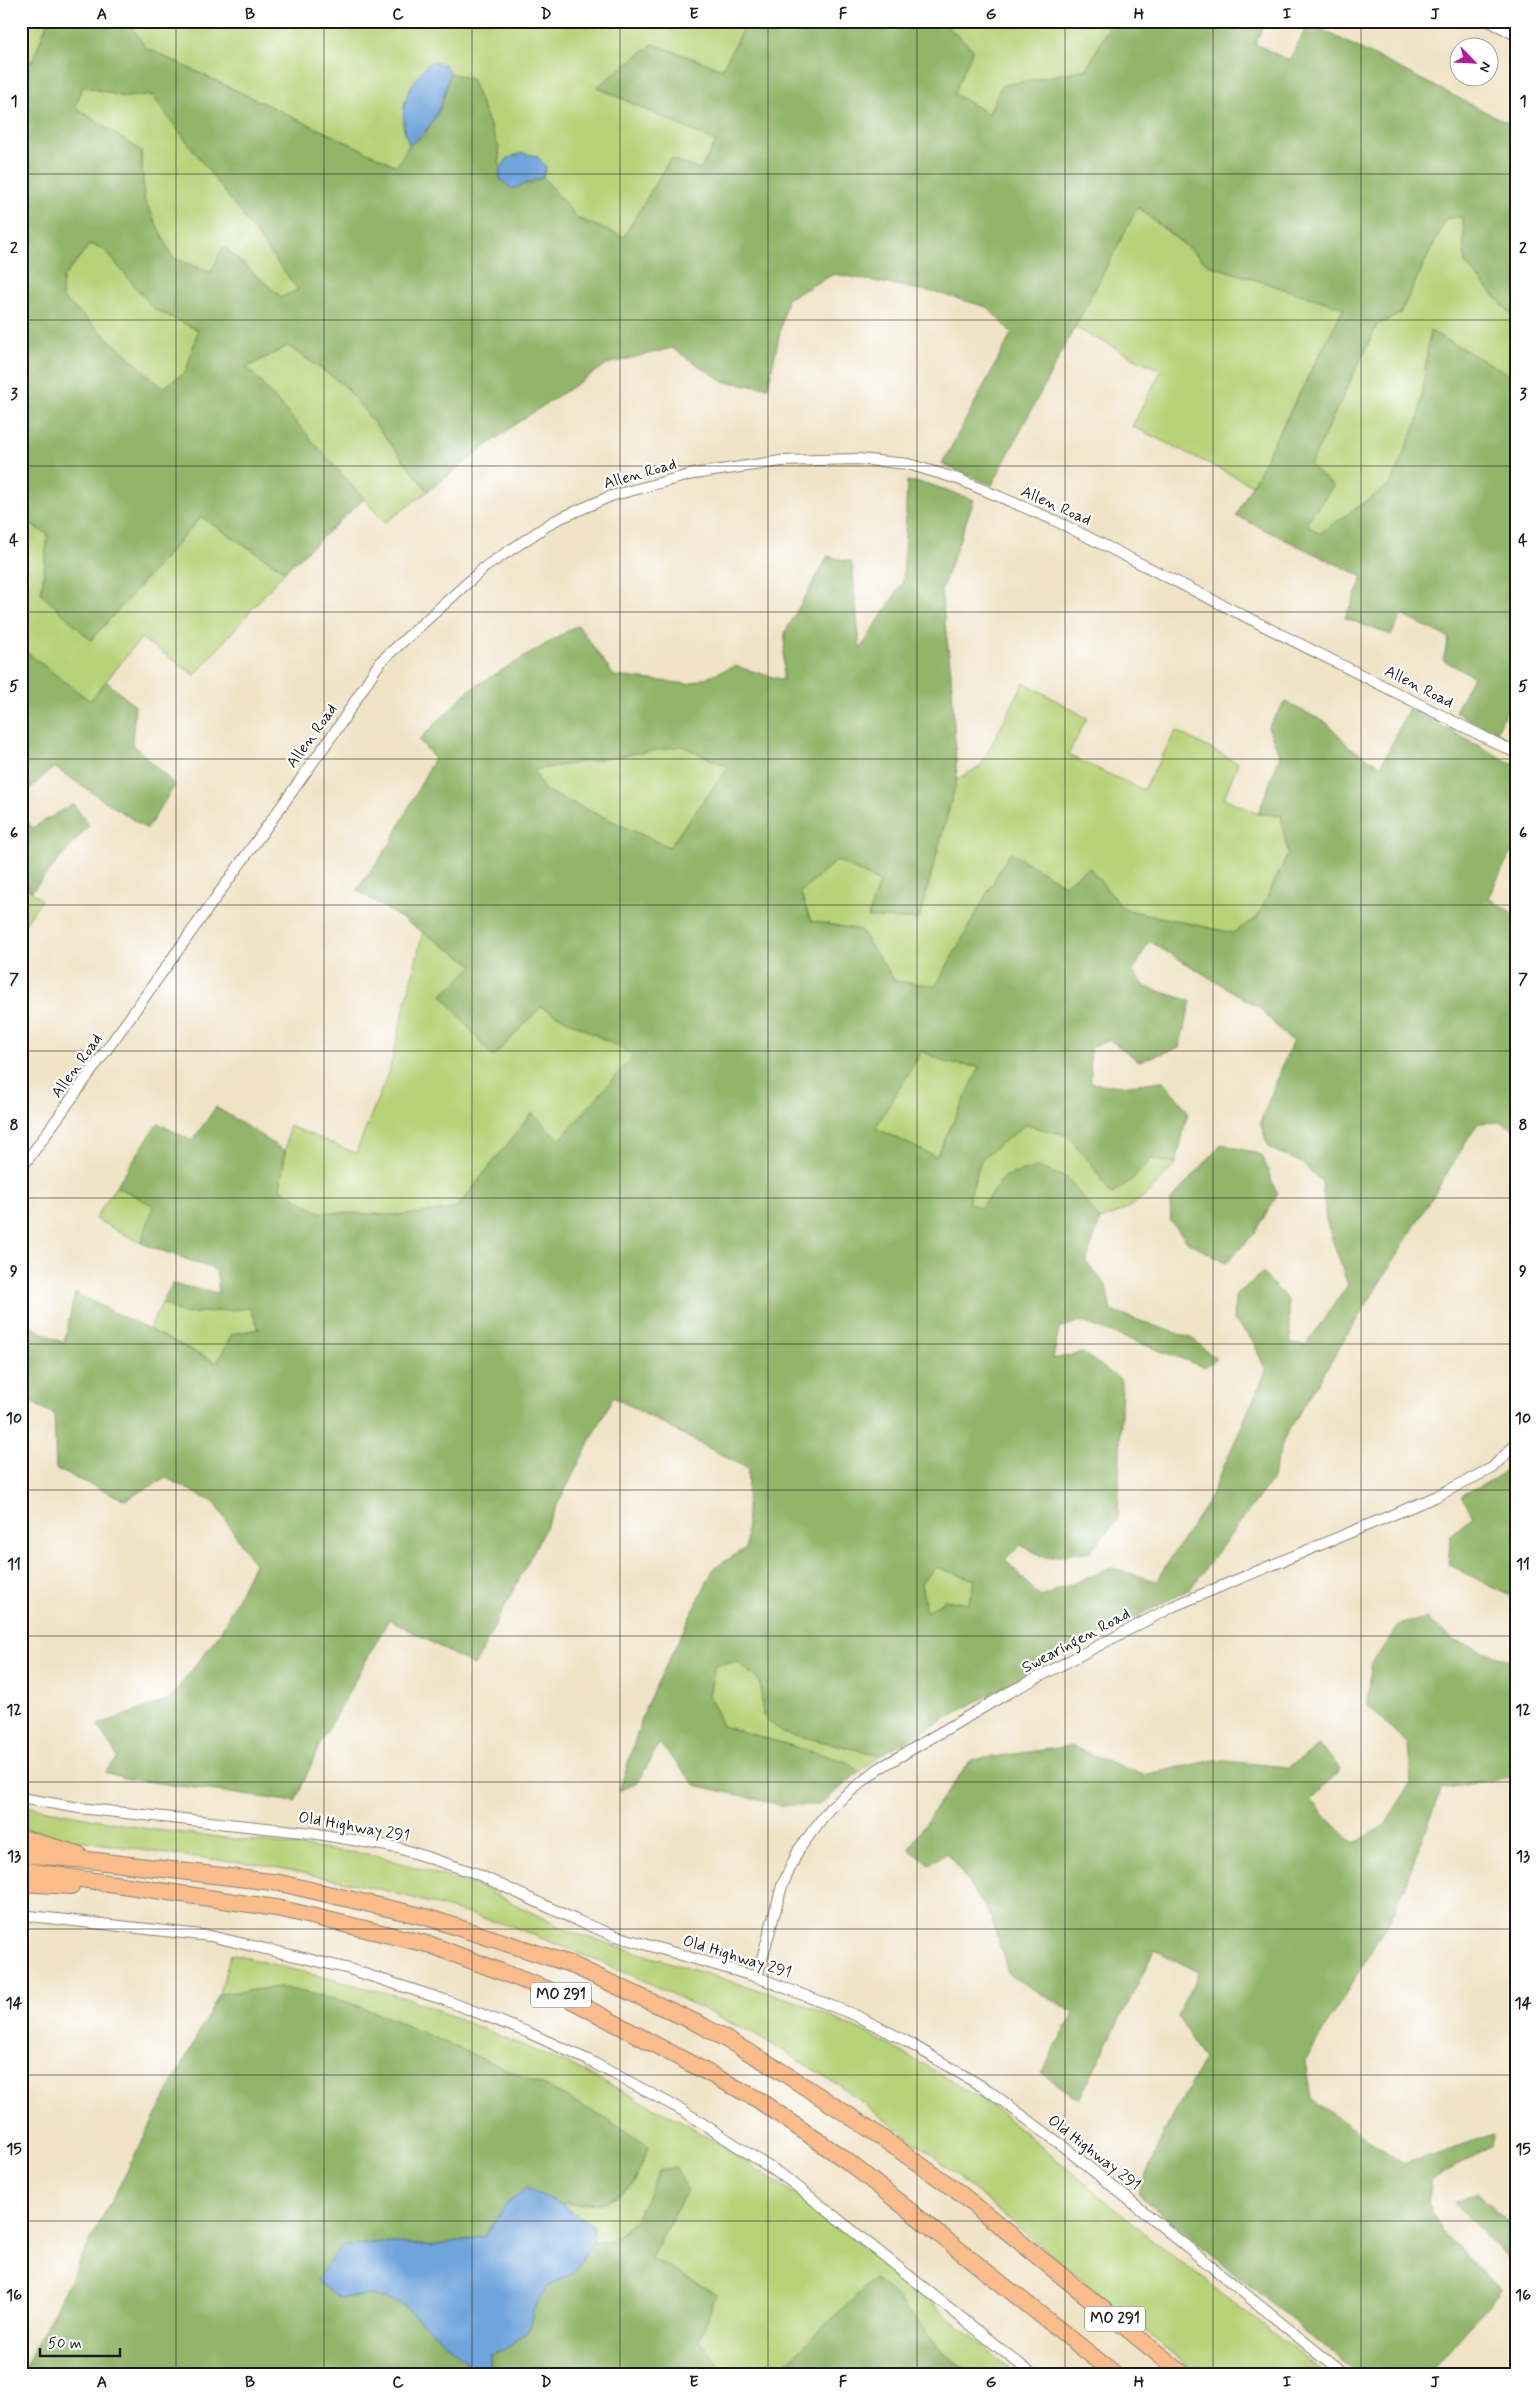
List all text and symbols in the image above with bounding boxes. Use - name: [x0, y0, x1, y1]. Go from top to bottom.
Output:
- text: A: [97, 4, 107, 25]
- text: B: [245, 4, 255, 25]
- text: C: [392, 4, 404, 25]
- text: D: [540, 4, 552, 25]
- text: E: [689, 4, 699, 25]
- text: F: [839, 4, 848, 25]
- text: G: [986, 4, 997, 25]
- text: H: [1134, 4, 1145, 25]
- text: I: [1283, 4, 1292, 25]
- text: J: [1430, 4, 1440, 25]
- north arrow: [1450, 38, 1500, 88]
- text: N: [1475, 59, 1495, 75]
- text: 1: [10, 91, 18, 112]
- text: 1: [1519, 91, 1527, 112]
- text: 2: [10, 238, 18, 259]
- text: 2: [1519, 238, 1527, 259]
- text: 3: [10, 384, 18, 405]
- text: 3: [1519, 384, 1527, 405]
- street label: Allen Road: [601, 454, 679, 494]
- street label: Allen Road: [1018, 481, 1094, 531]
- text: 4: [9, 530, 19, 551]
- text: 4: [1518, 530, 1528, 551]
- street label: Allen Road: [1381, 661, 1457, 713]
- text: 5: [9, 676, 19, 697]
- text: 5: [1518, 676, 1528, 697]
- street label: Allen Road: [282, 700, 342, 772]
- text: 6: [10, 823, 18, 844]
- text: 6: [1519, 823, 1527, 844]
- text: 7: [9, 969, 19, 990]
- text: 7: [1518, 969, 1528, 990]
- street label: Allen Road: [47, 1030, 107, 1102]
- text: 8: [9, 1115, 19, 1136]
- text: 8: [1518, 1115, 1528, 1136]
- text: 9: [10, 1261, 18, 1282]
- text: 9: [1519, 1261, 1527, 1282]
- text: 10: [6, 1408, 22, 1429]
- text: 10: [1515, 1408, 1531, 1429]
- text: 11: [7, 1554, 21, 1575]
- text: 11: [1516, 1554, 1530, 1575]
- street label: Swearingen Road: [1018, 1604, 1134, 1679]
- text: 12: [6, 1700, 22, 1721]
- text: 12: [1515, 1700, 1531, 1721]
- street label: Old Highway 291: [297, 1807, 411, 1847]
- text: 13: [7, 1846, 21, 1867]
- text: 13: [1516, 1846, 1530, 1867]
- street label: Old Highway 291: [680, 1931, 794, 1983]
- road number: MO 291: [531, 1982, 591, 2008]
- text: 14: [6, 1993, 23, 2014]
- text: 14: [1515, 1993, 1532, 2014]
- street label: Old Highway 291: [1043, 2110, 1145, 2196]
- text: 15: [6, 2139, 22, 2160]
- text: 15: [1515, 2139, 1531, 2160]
- text: 16: [6, 2285, 22, 2306]
- text: 16: [1515, 2285, 1531, 2306]
- road number: MO 291: [1085, 2306, 1145, 2332]
- scale bar: [40, 2325, 120, 2357]
- text: 50 m: [48, 2334, 82, 2354]
- text: A: [97, 2372, 107, 2393]
- text: B: [245, 2372, 255, 2393]
- text: C: [392, 2372, 404, 2393]
- text: D: [540, 2372, 552, 2393]
- text: E: [689, 2372, 699, 2393]
- text: F: [839, 2372, 848, 2393]
- text: G: [986, 2372, 997, 2393]
- text: H: [1134, 2372, 1145, 2393]
- text: I: [1283, 2372, 1292, 2393]
- text: J: [1430, 2372, 1440, 2393]

